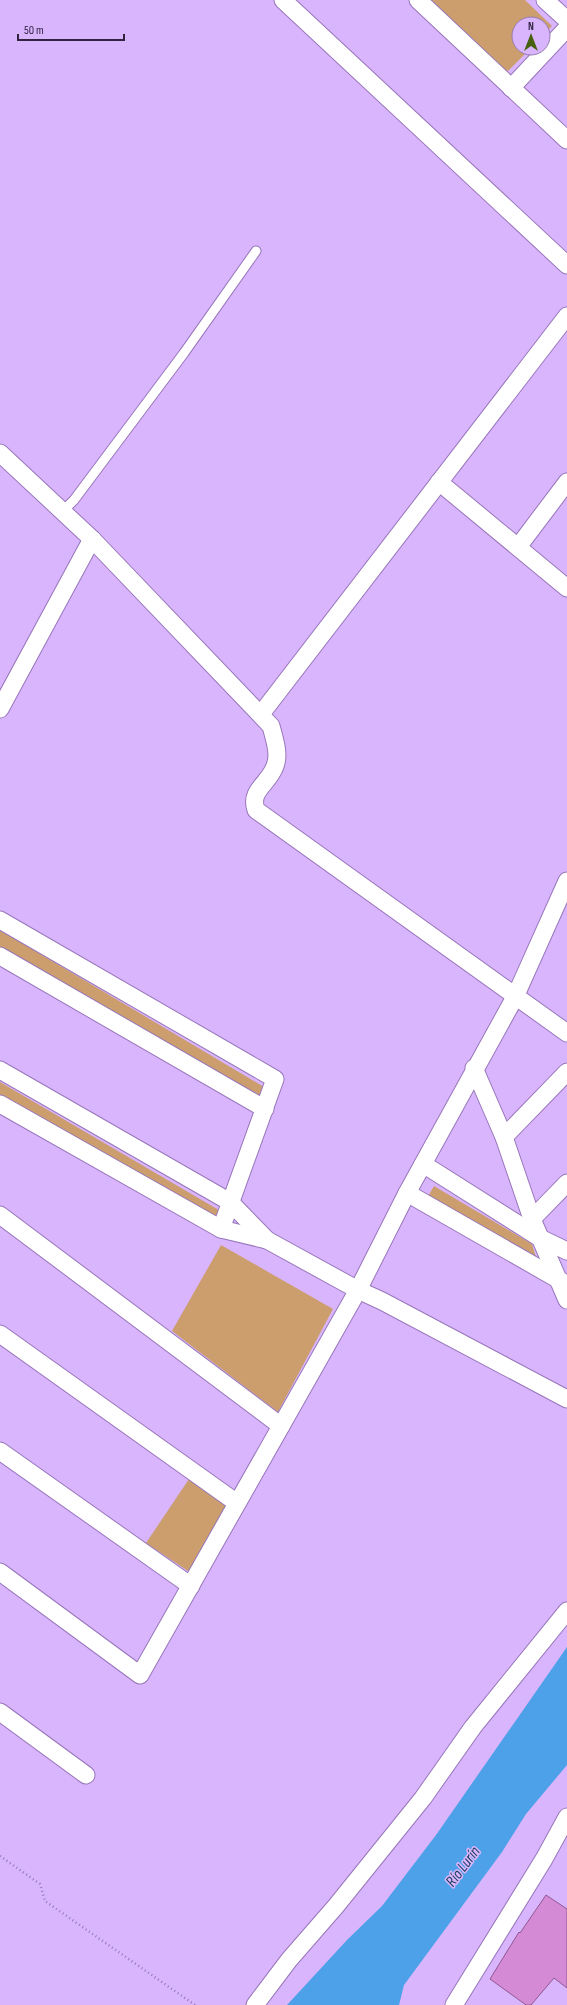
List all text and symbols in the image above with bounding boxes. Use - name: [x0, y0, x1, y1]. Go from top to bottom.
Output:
- scale bar: [18, 16, 124, 42]
- north arrow: [511, 16, 551, 56]
- text: N: [528, 20, 534, 33]
- text: 50 m: [24, 23, 44, 38]
- water label: Río Lurín: [442, 1843, 485, 1891]

